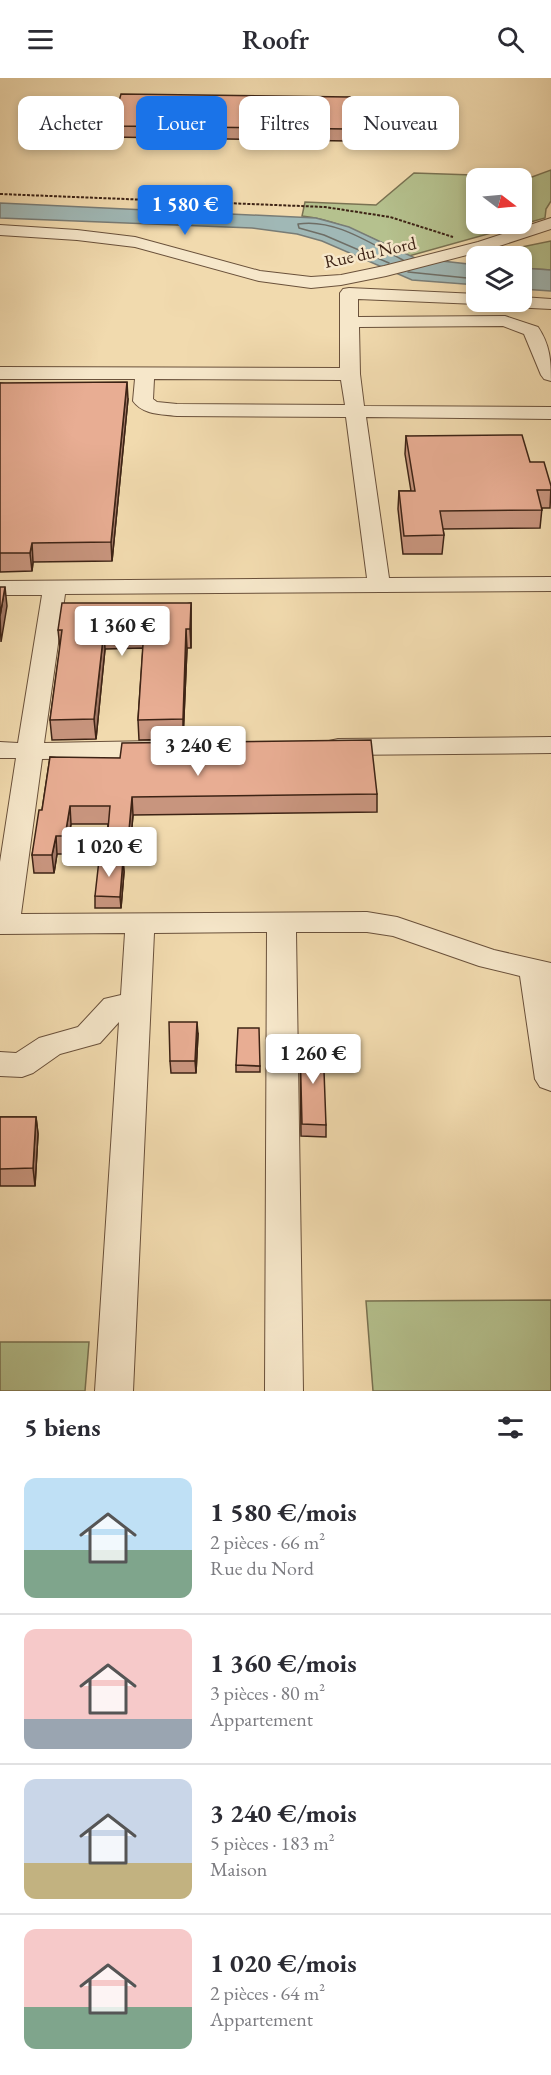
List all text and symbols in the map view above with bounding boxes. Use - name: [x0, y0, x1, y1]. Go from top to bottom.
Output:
- text: Roofr: [242, 22, 309, 57]
- icon: menu: [24, 23, 57, 56]
- icon: search: [494, 23, 527, 56]
- chip: Acheter: [18, 96, 124, 150]
- chip: Louer: [136, 96, 227, 150]
- chip: Filtres: [239, 96, 330, 150]
- chip: Nouveau: [342, 96, 459, 150]
- north arrow: [466, 168, 532, 234]
- map controls: [466, 168, 532, 312]
- pin: 1 580 €: [130, 185, 240, 236]
- text: 1 580 €: [152, 191, 218, 217]
- street label: Rue du Nord: [322, 231, 419, 273]
- button: layers: [466, 246, 532, 312]
- pin: 1 360 €: [67, 606, 177, 657]
- text: 1 360 €: [89, 612, 155, 638]
- pin: 3 240 €: [143, 726, 253, 777]
- text: 3 240 €: [165, 732, 231, 758]
- pin: 1 020 €: [54, 827, 164, 878]
- text: 1 020 €: [76, 833, 142, 859]
- pin: 1 260 €: [258, 1034, 368, 1085]
- text: 1 260 €: [280, 1040, 346, 1066]
- text: 5 biens: [24, 1410, 101, 1444]
- icon: filters: [494, 1411, 527, 1444]
- text: 1 580 €/mois: [210, 1495, 357, 1529]
- icon: home: [72, 1502, 144, 1574]
- text: 2 pièces · 66 m²: [210, 1529, 325, 1555]
- text: Rue du Nord: [210, 1555, 314, 1581]
- text: 1 360 €/mois: [210, 1646, 357, 1680]
- icon: home: [72, 1653, 144, 1725]
- text: 3 pièces · 80 m²: [210, 1680, 325, 1706]
- text: Appartement: [210, 1706, 313, 1732]
- text: 3 240 €/mois: [210, 1796, 357, 1830]
- icon: home: [72, 1803, 144, 1875]
- text: 5 pièces · 183 m²: [210, 1830, 335, 1856]
- text: Maison: [210, 1856, 267, 1882]
- text: 1 020 €/mois: [210, 1946, 357, 1980]
- icon: home: [72, 1953, 144, 2025]
- text: 2 pièces · 64 m²: [210, 1980, 325, 2006]
- text: Appartement: [210, 2006, 313, 2032]

